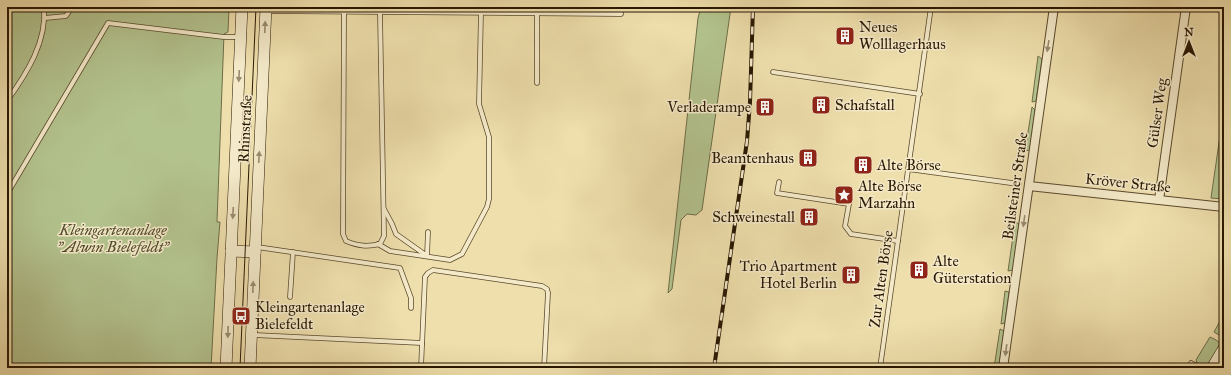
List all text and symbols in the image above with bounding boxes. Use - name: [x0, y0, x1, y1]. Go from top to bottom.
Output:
- place label: Neues Wolllagerhaus: [859, 18, 946, 53]
- one-way arrow: [262, 20, 268, 33]
- north arrow: [1169, 22, 1209, 62]
- building icon: Neues Wolllagerhaus: [834, 25, 856, 47]
- text: N: [1184, 26, 1194, 39]
- one-way arrow: [1045, 40, 1051, 52]
- one-way arrow: [235, 70, 242, 82]
- street label: Gülser Weg: [1143, 76, 1171, 149]
- building icon: Schafstall: [810, 94, 832, 116]
- street label: Rhinstraße: [234, 95, 256, 163]
- building icon: Verladerampe: [754, 96, 776, 118]
- place label: Schafstall: [835, 96, 896, 114]
- place label: Verladerampe: [666, 98, 751, 116]
- street label: Beilsteiner Straße: [999, 131, 1031, 241]
- building icon: Beamtenhaus: [797, 147, 819, 169]
- place label: Beamtenhaus: [711, 149, 794, 167]
- one-way arrow: [256, 151, 263, 163]
- building icon: Alte Börse: [852, 154, 874, 176]
- place label: Alte Börse: [876, 156, 941, 174]
- street label: Kröver Straße: [1084, 170, 1172, 196]
- place label: Alte Börse Marzahn: [857, 177, 922, 212]
- place icon: Alte Börse Marzahn: [833, 184, 855, 206]
- building icon: Schweinestall: [798, 206, 820, 228]
- one-way arrow: [229, 207, 236, 219]
- place label: Schweinestall: [712, 208, 796, 226]
- one-way arrow: [1021, 215, 1027, 227]
- park label: Kleingartenanlage "Alwin Bielefeldt": [57, 221, 171, 256]
- street label: Zur Alten Börse: [865, 229, 897, 329]
- place label: Alte Güterstation: [932, 252, 1011, 287]
- place label: Trio Apartment Hotel Berlin: [739, 257, 838, 292]
- building icon: Alte Güterstation: [908, 259, 930, 281]
- building icon: Trio Apartment Hotel Berlin: [840, 264, 862, 286]
- one-way arrow: [250, 280, 256, 293]
- place label: Kleingartenanlage Bielefeldt: [255, 298, 365, 333]
- bus stop icon: Kleingartenanlage Bielefeldt: [230, 305, 252, 327]
- one-way arrow: [224, 326, 231, 338]
- one-way arrow: [1003, 344, 1009, 356]

